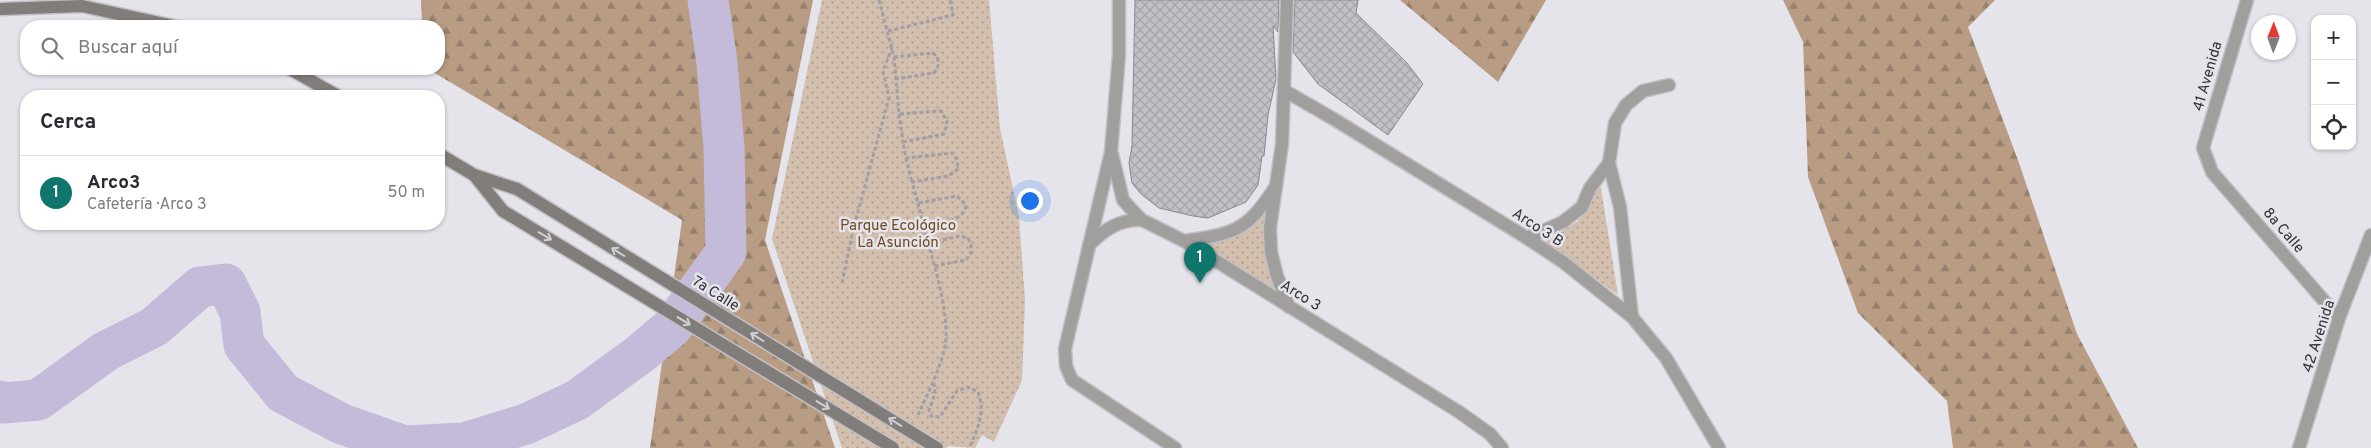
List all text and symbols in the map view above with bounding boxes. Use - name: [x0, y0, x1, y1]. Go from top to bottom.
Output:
- north arrow: [2251, 15, 2296, 60]
- map controls: [2311, 15, 2356, 150]
- button: +: [2311, 15, 2356, 60]
- search box: [20, 20, 445, 75]
- icon: search: [38, 34, 66, 62]
- text: Buscar aquí: [78, 36, 178, 60]
- street label: 41 Avenida: [2189, 39, 2227, 113]
- button: −: [2311, 60, 2356, 105]
- button: locate: [2311, 105, 2356, 150]
- text: Cerca: [40, 109, 96, 136]
- text: Arco3: [87, 171, 140, 195]
- text: 1: [53, 183, 59, 203]
- text: 50 m: [388, 183, 425, 203]
- your location: [1017, 188, 1043, 214]
- text: Cafetería · Arco 3: [87, 195, 207, 215]
- street label: 8a Calle: [2258, 204, 2308, 258]
- street label: Arco 3 B: [1508, 205, 1566, 252]
- park label: Parque Ecológico La Asunción: [840, 217, 956, 253]
- one-way arrow: [538, 232, 552, 242]
- pin: 1: [1184, 242, 1216, 283]
- one-way arrow: [612, 247, 626, 257]
- street label: 7a Calle: [688, 272, 742, 316]
- street label: Arco 3: [1276, 277, 1324, 316]
- street label: 42 Avenida: [2299, 298, 2340, 375]
- one-way arrow: [676, 316, 690, 326]
- one-way arrow: [750, 332, 764, 342]
- one-way arrow: [815, 401, 829, 411]
- one-way arrow: [889, 417, 903, 427]

